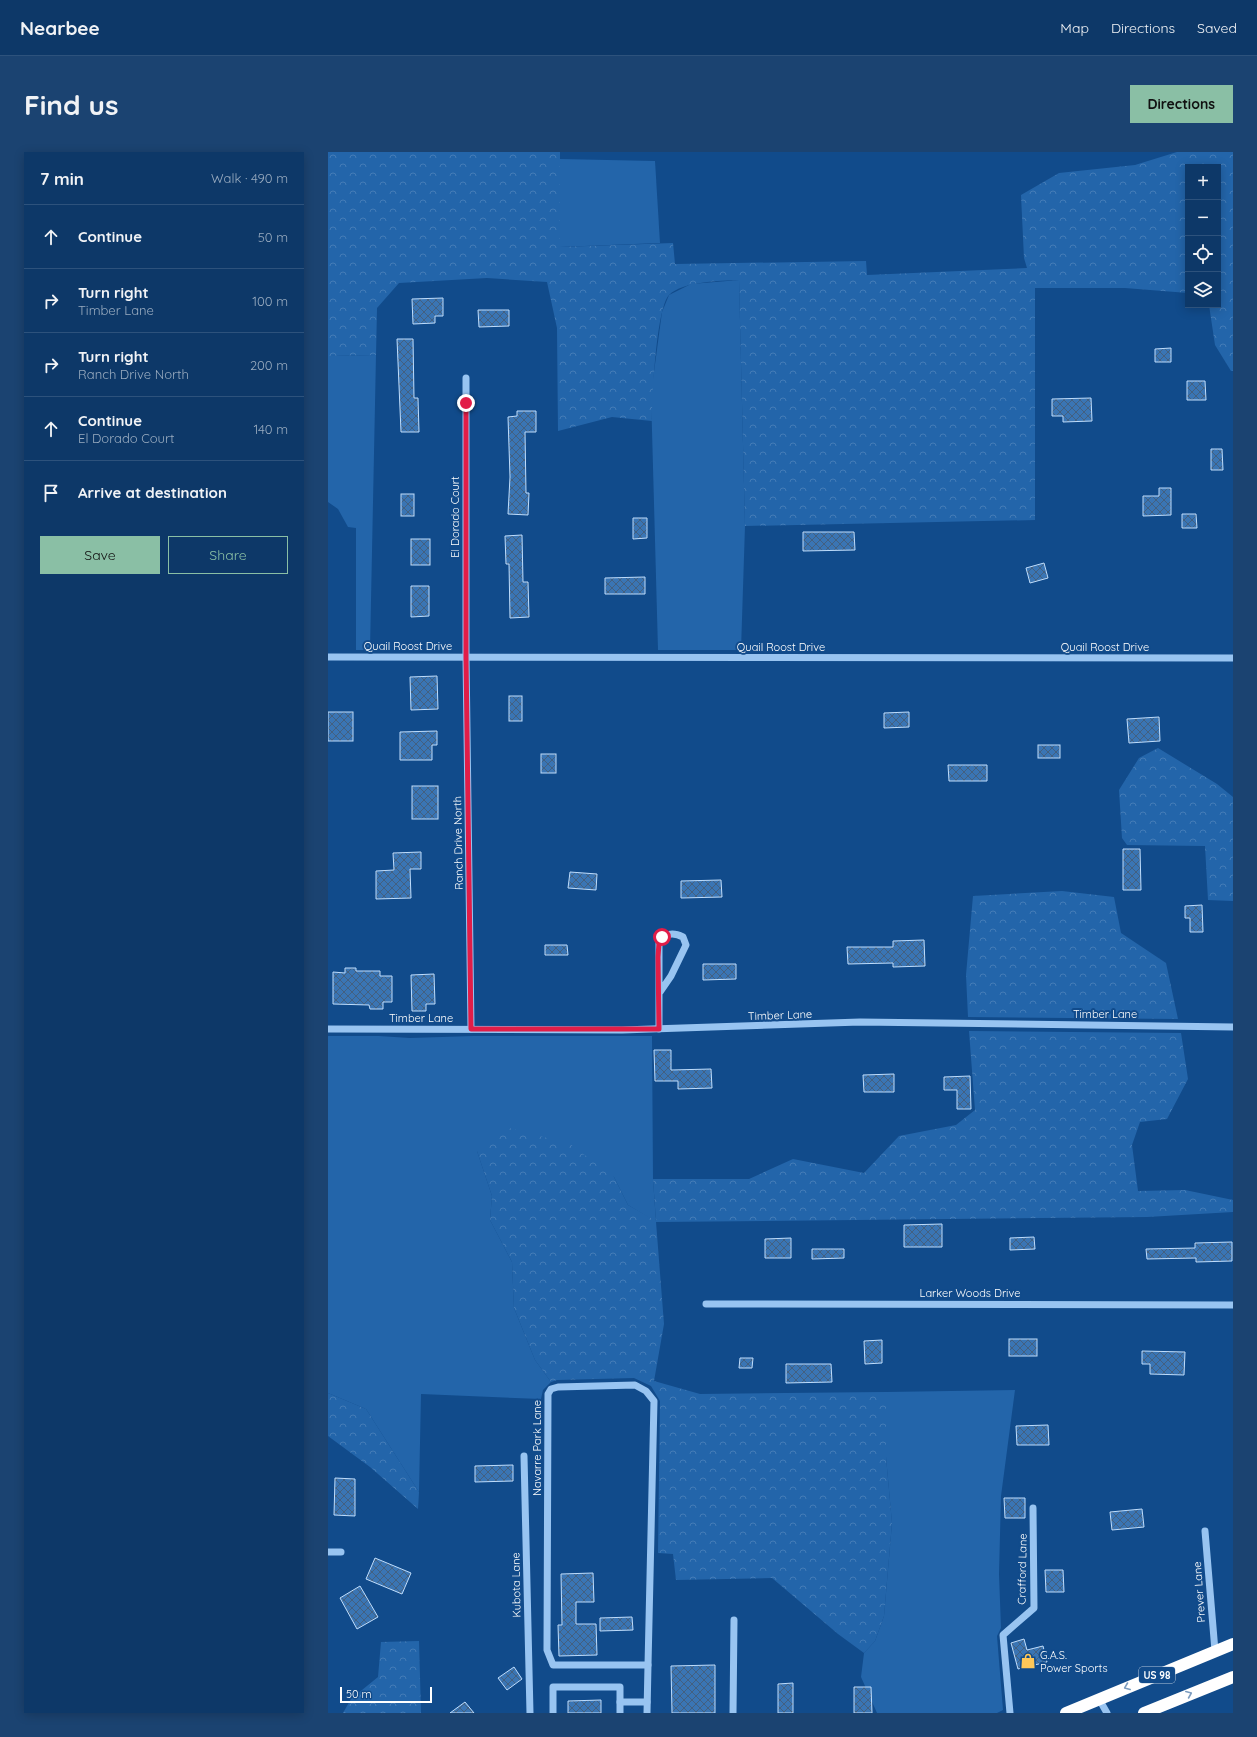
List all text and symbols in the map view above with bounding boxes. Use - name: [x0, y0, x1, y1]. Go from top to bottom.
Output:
- text: Nearbee: [20, 16, 100, 40]
- text: Map: [1060, 19, 1089, 37]
- text: Directions: [1111, 19, 1175, 37]
- text: Saved: [1197, 19, 1237, 37]
- button: Directions: [1130, 85, 1233, 123]
- text: Find us: [24, 87, 118, 122]
- map controls: [1185, 164, 1221, 308]
- button: +: [1185, 164, 1221, 200]
- text: 7 min: [40, 168, 84, 189]
- text: Walk · 490 m: [211, 170, 288, 186]
- button: −: [1185, 200, 1221, 236]
- icon: ahead: [40, 226, 62, 248]
- text: Continue: [78, 227, 142, 246]
- text: 50 m: [258, 229, 288, 245]
- button: locate: [1185, 236, 1221, 272]
- button: layers: [1185, 272, 1221, 308]
- text: Turn right: [78, 283, 149, 302]
- icon: right: [40, 290, 62, 312]
- text: 100 m: [252, 293, 288, 309]
- text: Timber Lane: [78, 302, 154, 318]
- text: Turn right: [78, 347, 149, 366]
- icon: right: [40, 354, 62, 376]
- text: 200 m: [250, 357, 288, 373]
- text: Ranch Drive North: [78, 366, 189, 382]
- route end: [457, 394, 475, 412]
- text: Continue: [78, 411, 142, 430]
- icon: ahead: [40, 418, 62, 440]
- text: 140 m: [253, 421, 288, 437]
- text: El Dorado Court: [78, 430, 174, 446]
- street label: El Dorado Court: [448, 476, 462, 558]
- icon: arrive: [40, 482, 62, 504]
- text: Arrive at destination: [78, 483, 227, 502]
- button: Save: [40, 536, 160, 574]
- button: Share: [168, 536, 288, 574]
- street label: Quail Roost Drive: [364, 639, 452, 653]
- street label: Quail Roost Drive: [737, 640, 825, 654]
- street label: Quail Roost Drive: [1061, 640, 1149, 654]
- street label: Ranch Drive North: [450, 796, 466, 890]
- route start: [653, 928, 671, 946]
- street label: Timber Lane: [748, 1007, 812, 1023]
- street label: Timber Lane: [1073, 1007, 1137, 1021]
- street label: Timber Lane: [389, 1011, 453, 1025]
- street label: Larker Woods Drive: [920, 1286, 1020, 1300]
- street label: Navarre Park Lane: [530, 1400, 544, 1496]
- street label: Crafford Lane: [1014, 1533, 1030, 1605]
- street label: Kubota Lane: [508, 1552, 524, 1618]
- street label: Prever Lane: [1190, 1561, 1208, 1623]
- place label: G.A.S. Power Sports: [1040, 1648, 1108, 1675]
- shop icon: G.A.S. Power Sports: [1019, 1652, 1037, 1670]
- road number: US 98: [1139, 1667, 1175, 1683]
- one-way arrow: [1124, 1683, 1131, 1691]
- scale bar: [340, 1685, 432, 1704]
- text: 50 m: [346, 1687, 372, 1701]
- one-way arrow: [1184, 1691, 1192, 1699]

